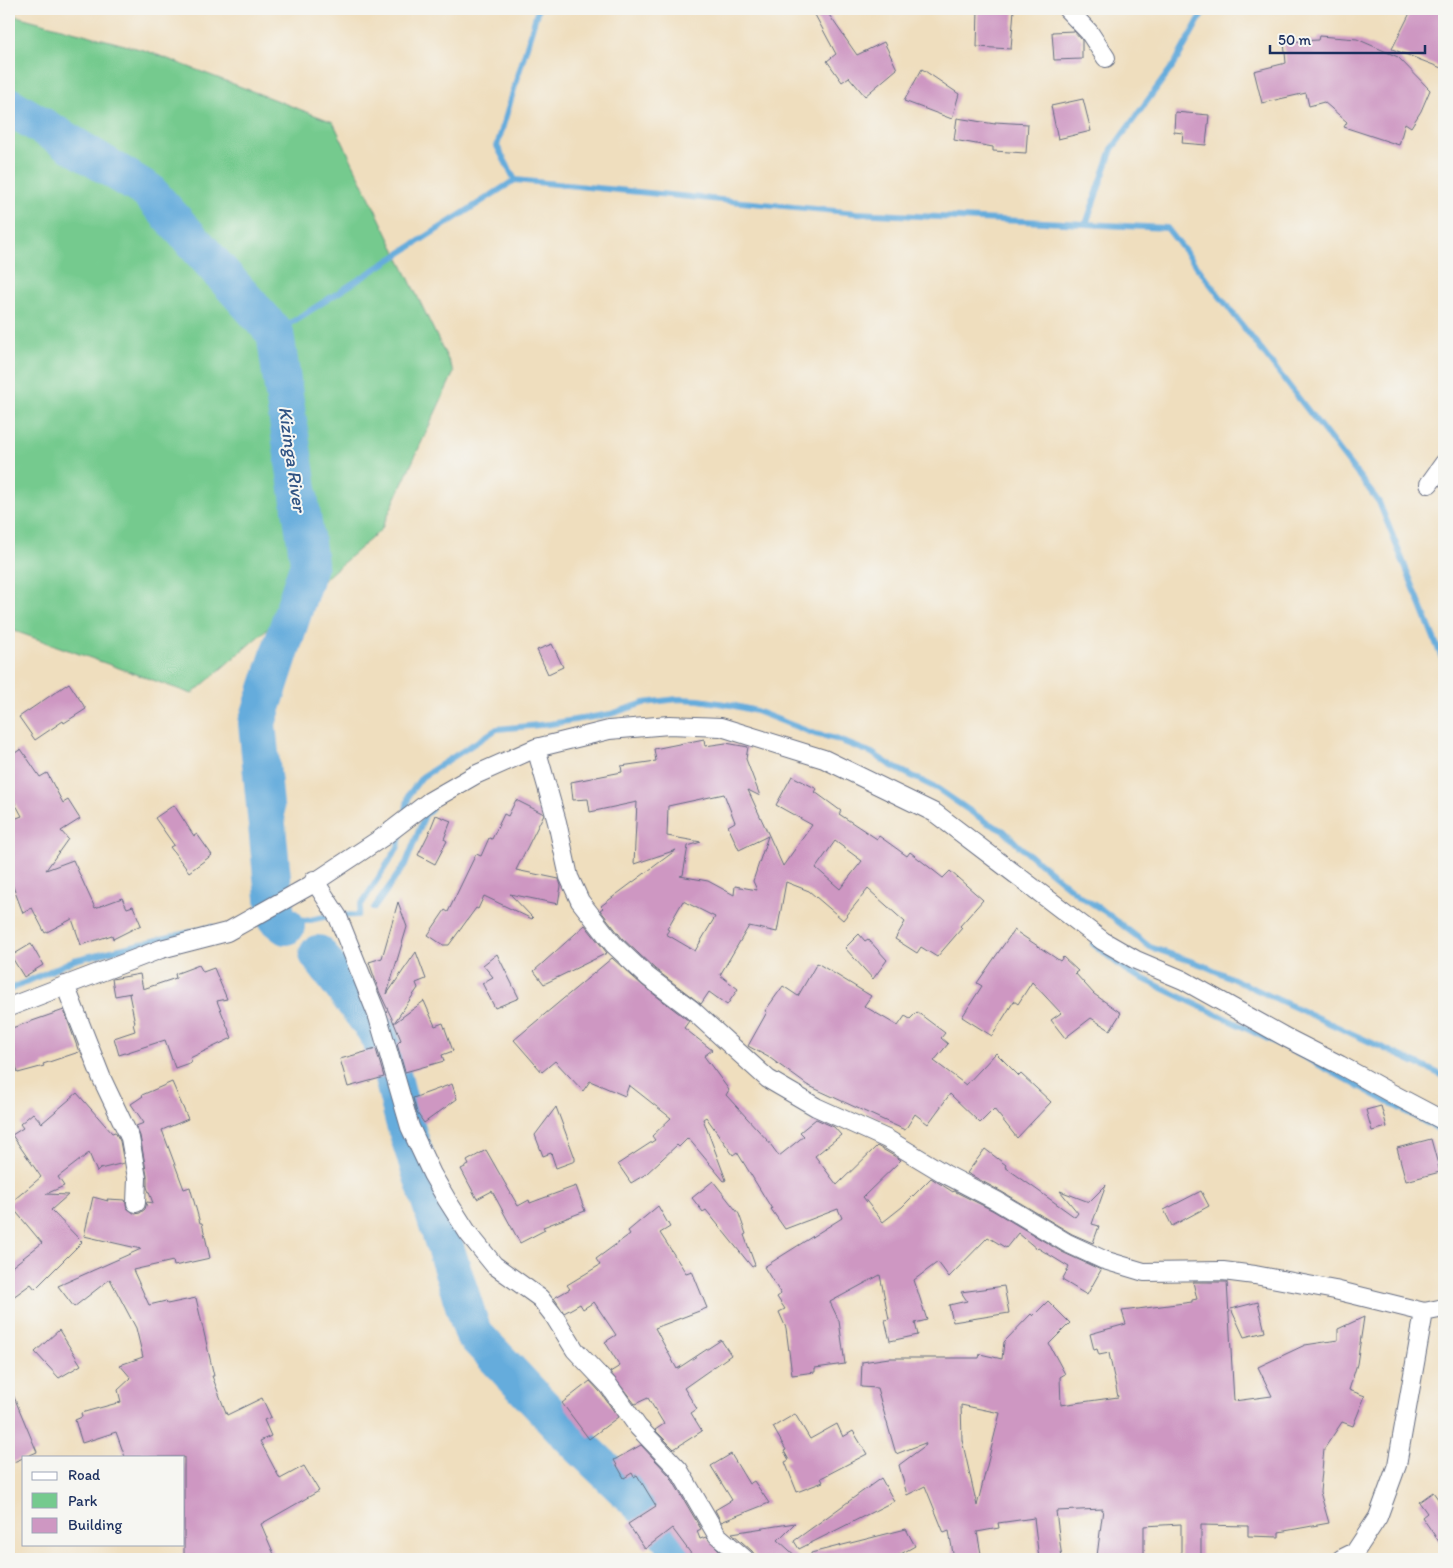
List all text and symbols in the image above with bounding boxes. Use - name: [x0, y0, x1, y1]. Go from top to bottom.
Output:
- scale bar: [1270, 22, 1426, 54]
- text: 50 m: [1278, 31, 1311, 49]
- water label: Kizinga River: [274, 405, 312, 515]
- legend: [22, 1456, 185, 1546]
- text: Road: [68, 1466, 101, 1484]
- text: Park: [68, 1492, 98, 1510]
- text: Building: [68, 1516, 122, 1534]

